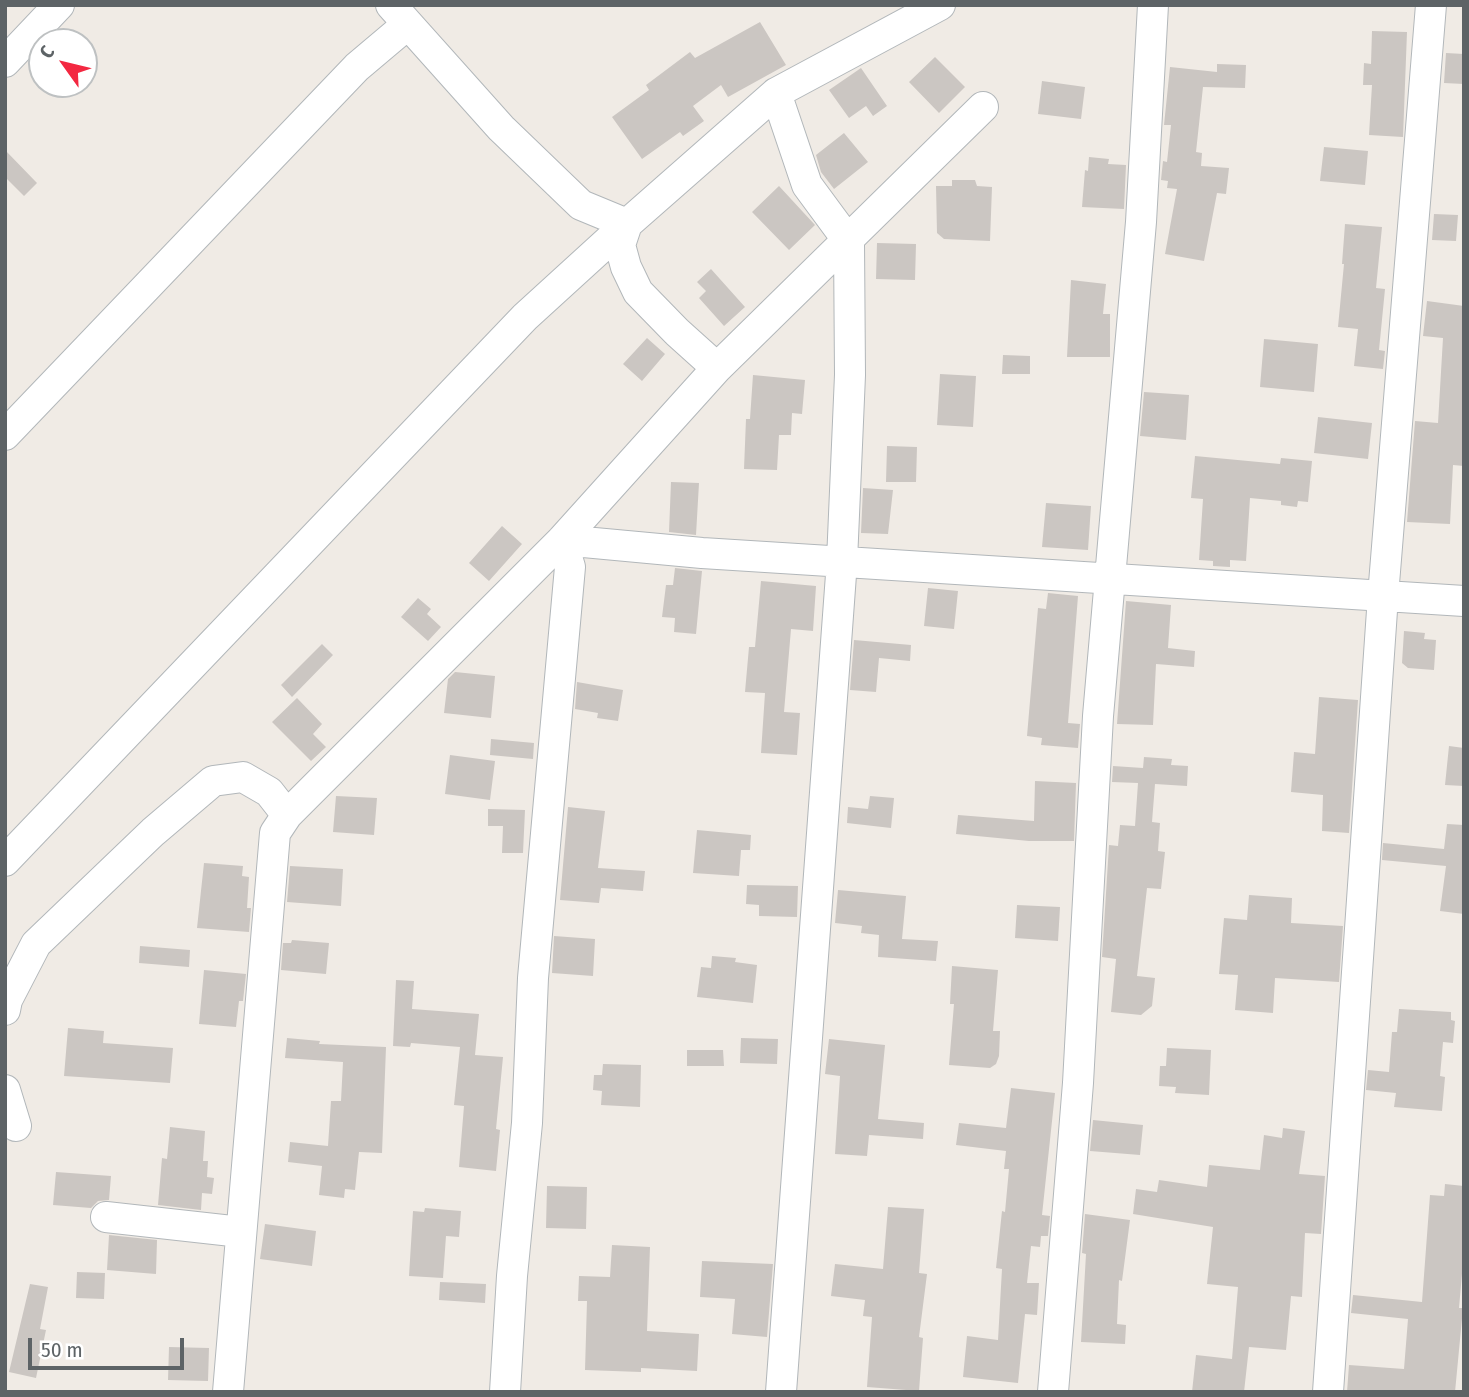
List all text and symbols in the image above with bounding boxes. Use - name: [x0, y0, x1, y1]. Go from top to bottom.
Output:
- north arrow: [28, 28, 98, 98]
- text: С: [35, 42, 59, 63]
- scale bar: [32, 1324, 187, 1368]
- text: 50 m: [41, 1337, 83, 1363]

